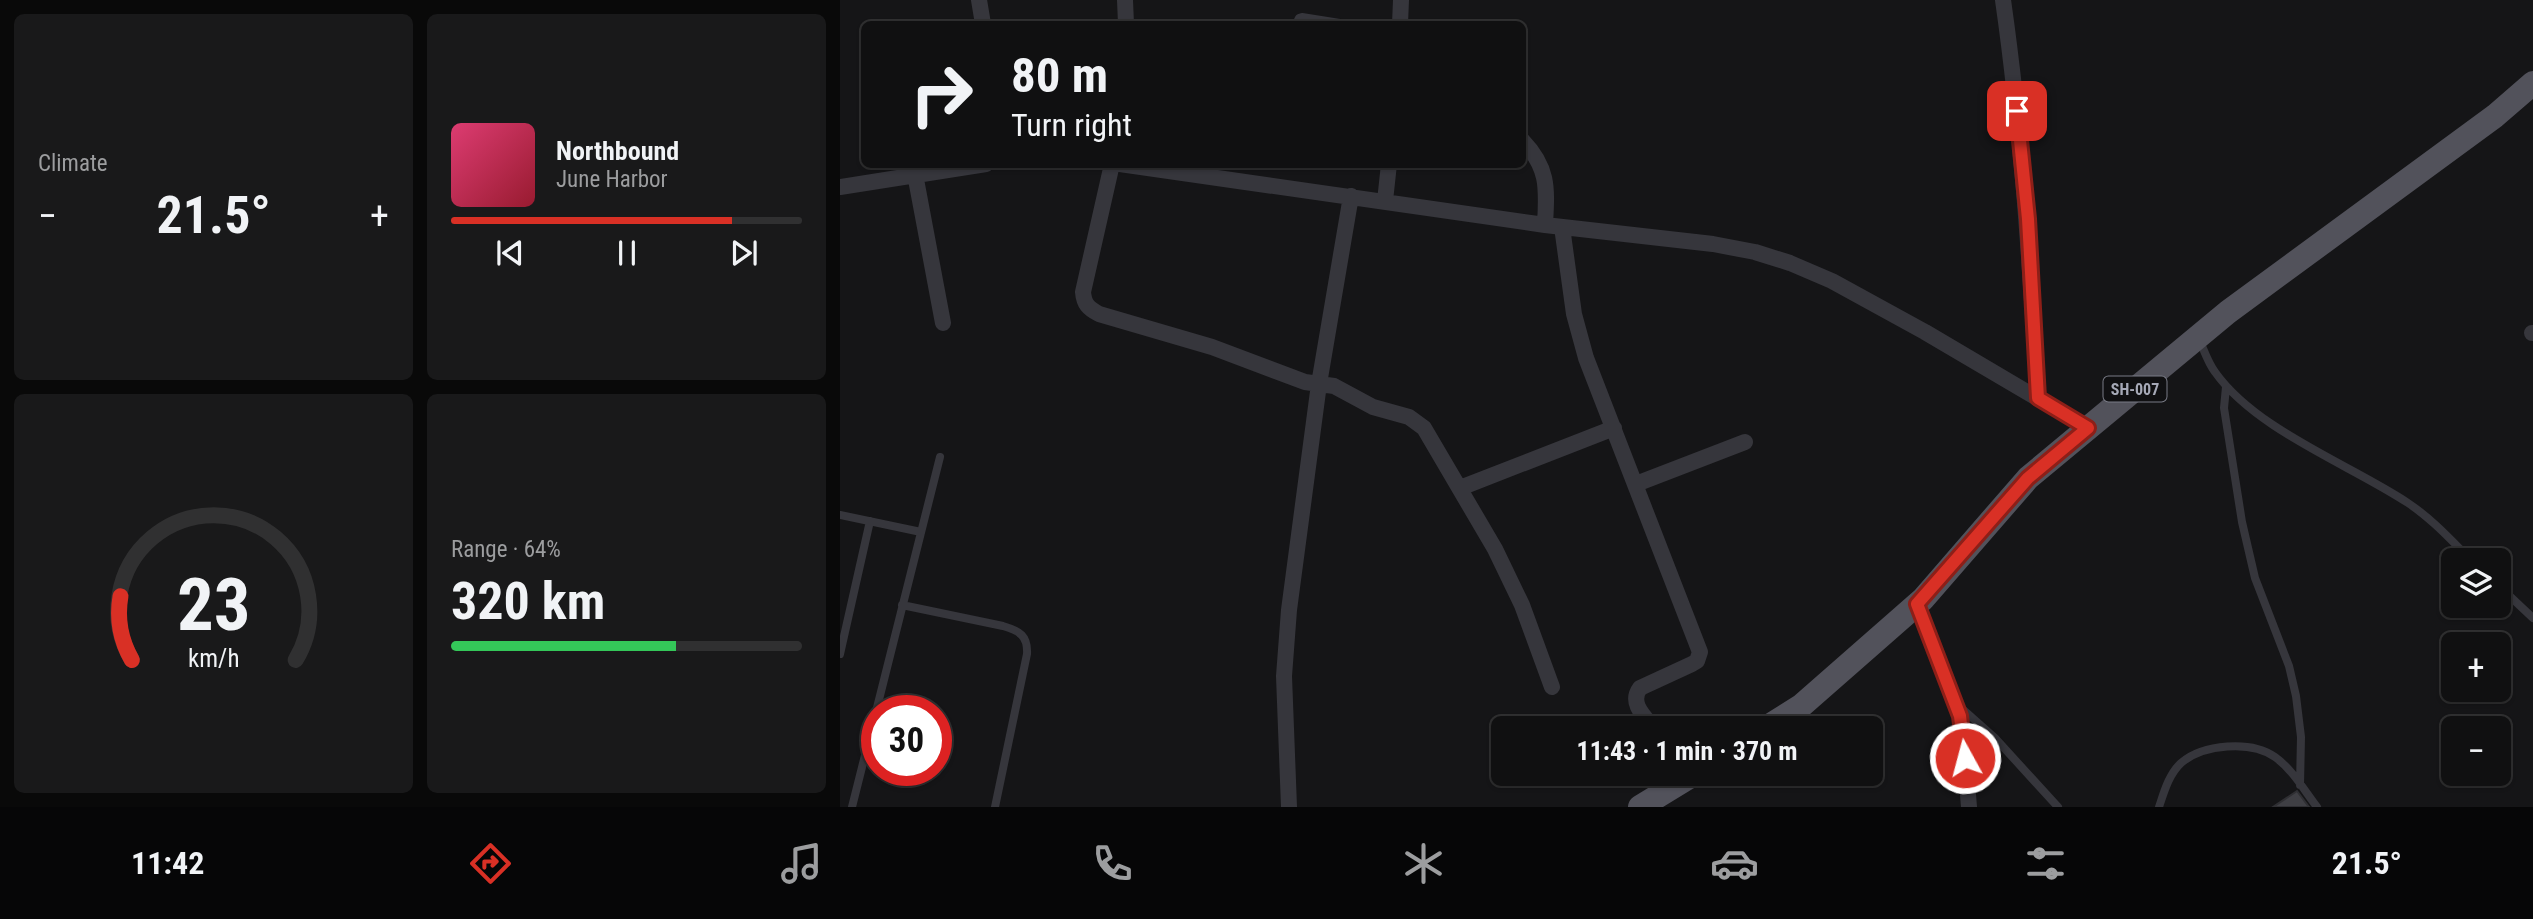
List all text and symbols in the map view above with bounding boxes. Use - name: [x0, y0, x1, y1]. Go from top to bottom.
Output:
- text: 80 m: [1011, 47, 1108, 104]
- icon: right: [896, 49, 987, 140]
- pin: [1987, 81, 2047, 141]
- icon: arrive: [1998, 92, 2036, 130]
- text: Turn right: [1011, 106, 1132, 144]
- text: Northbound: [556, 136, 679, 166]
- text: Climate: [38, 150, 108, 177]
- text: June Harbor: [556, 166, 668, 193]
- text: 21.5°: [156, 185, 271, 246]
- text: −: [38, 194, 57, 238]
- text: +: [370, 194, 389, 238]
- icon: previous: [491, 234, 529, 272]
- icon: pause: [608, 234, 646, 272]
- icon: next: [725, 234, 763, 272]
- road number: SH-007: [2104, 376, 2166, 402]
- text: Range · 64%: [451, 536, 561, 563]
- map controls: [2441, 548, 2511, 786]
- button: layers: [2441, 548, 2511, 618]
- text: 23: [177, 562, 250, 648]
- text: 320 km: [451, 571, 605, 632]
- button: +: [2441, 632, 2511, 702]
- text: km/h: [188, 643, 239, 672]
- speed limit sign: 30: [861, 695, 952, 786]
- button: −: [2441, 716, 2511, 786]
- position arrow: [1928, 721, 2002, 795]
- text: 11:43 · 1 min · 370 m: [1577, 736, 1797, 766]
- icon: directions: [466, 839, 515, 888]
- icon: music: [777, 839, 826, 888]
- icon: phone: [1088, 839, 1137, 888]
- icon: climate: [1399, 839, 1448, 888]
- icon: car: [1710, 839, 1759, 888]
- icon: filters: [2021, 839, 2070, 888]
- text: 11:42: [131, 844, 204, 882]
- text: 21.5°: [2332, 844, 2402, 882]

